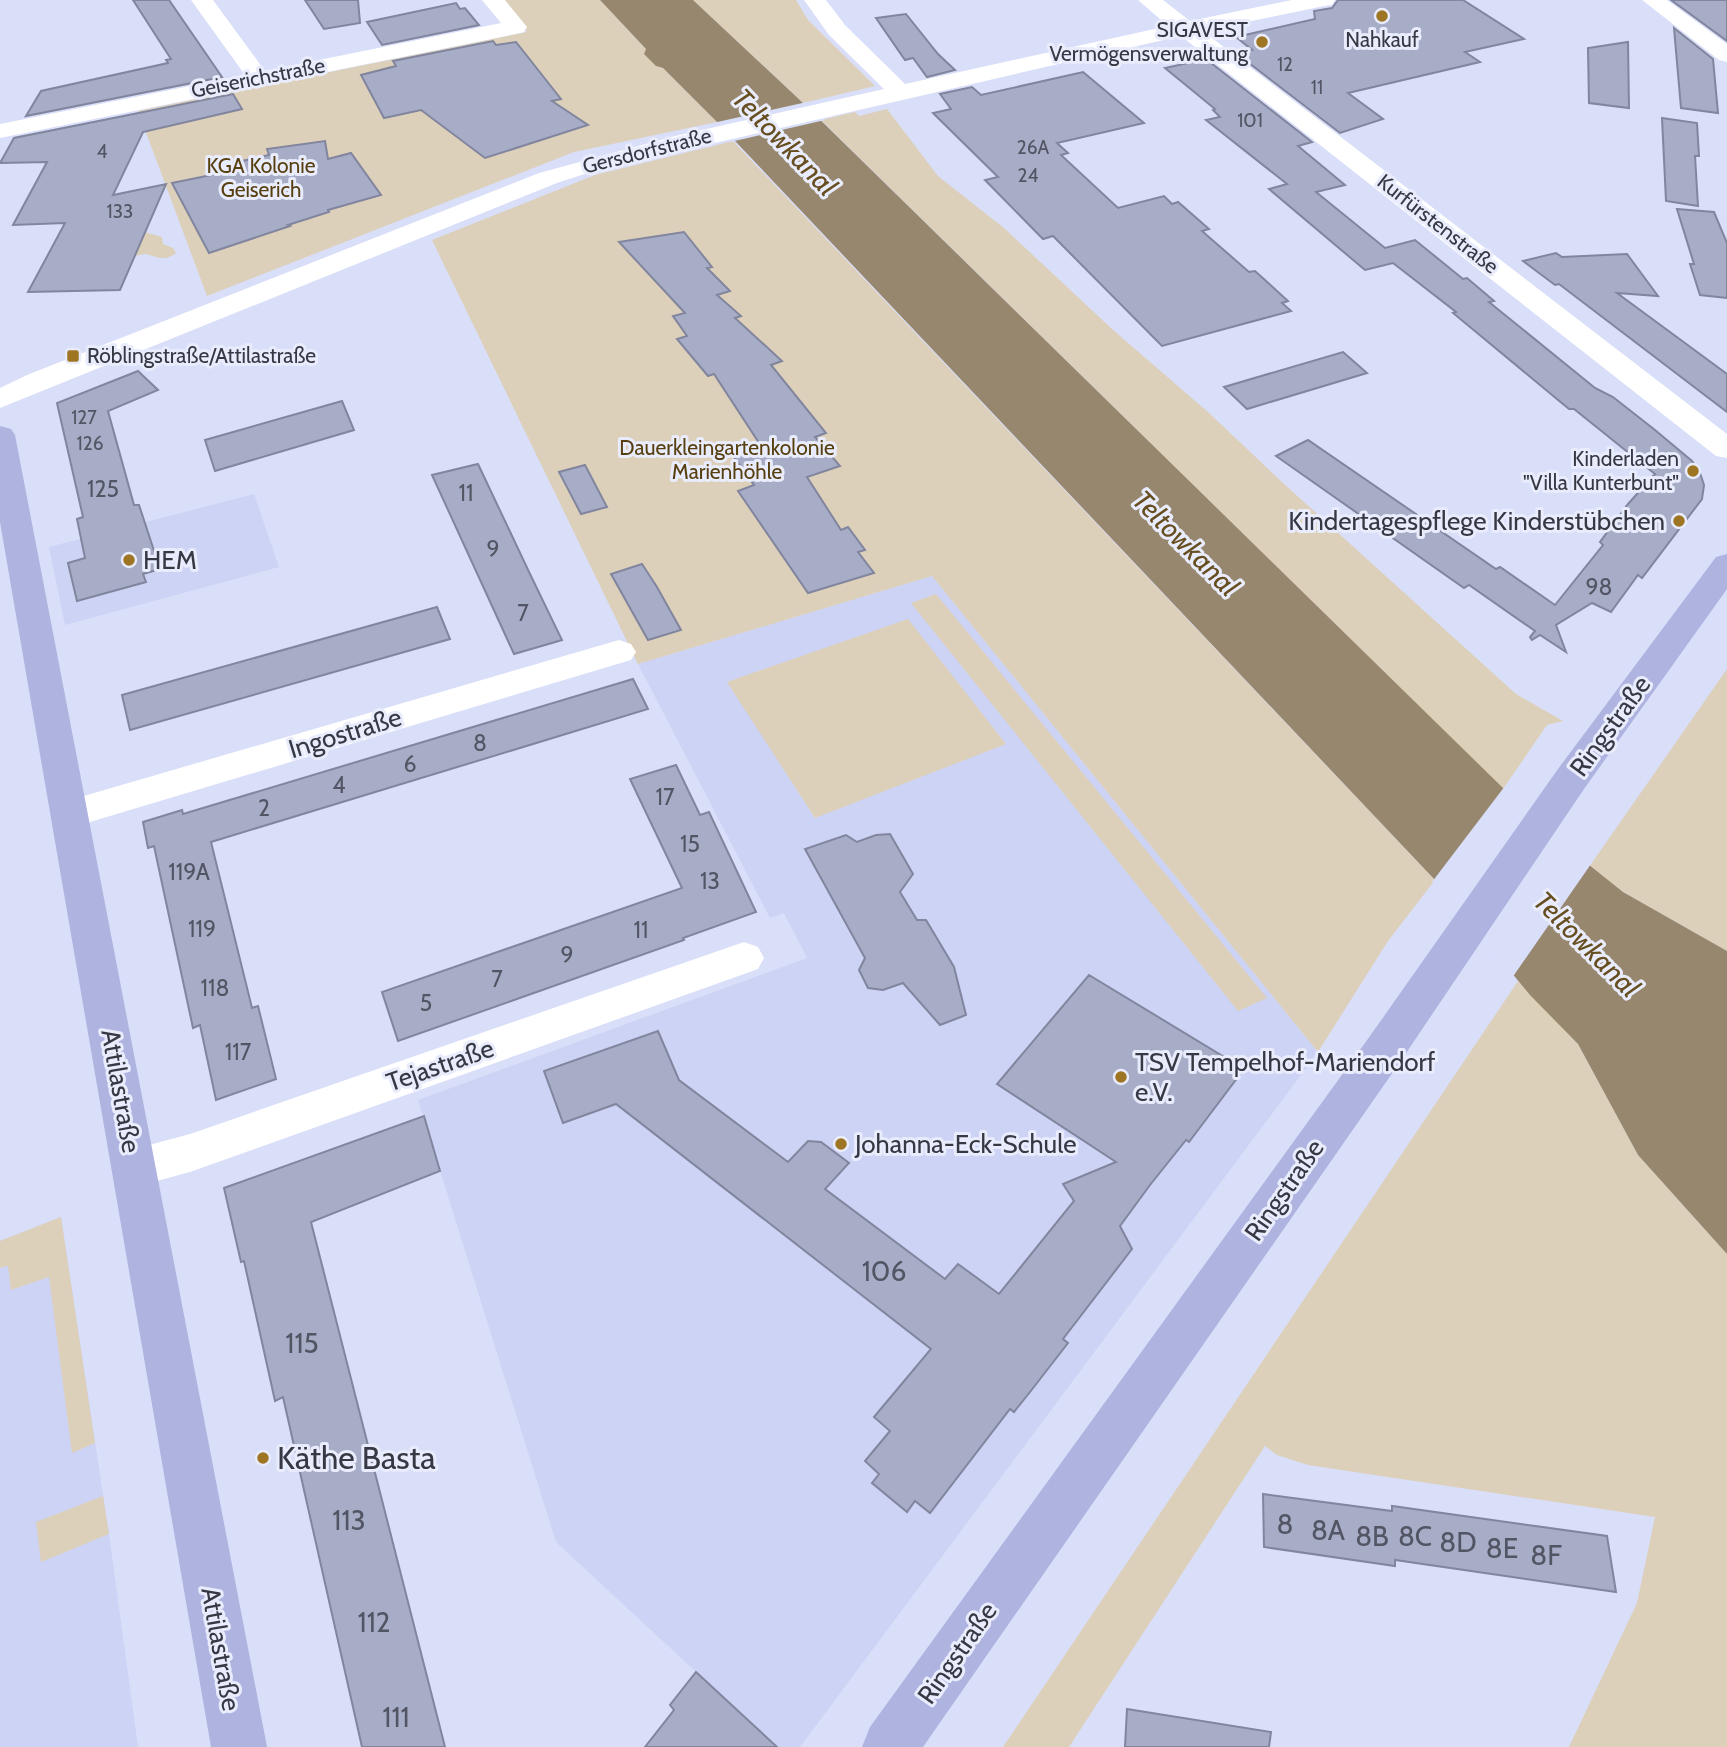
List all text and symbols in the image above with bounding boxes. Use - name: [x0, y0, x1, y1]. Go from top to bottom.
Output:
- marker: Nahkauf: [1374, 8, 1390, 24]
- place label: SIGAVEST Vermögensverwaltung: [1050, 17, 1249, 66]
- place label: Nahkauf: [1345, 27, 1419, 52]
- marker: SIGAVEST Vermögensverwaltung: [1254, 34, 1270, 50]
- street label: Geiserichstraße: [189, 52, 327, 103]
- house number: 12: [1277, 53, 1293, 76]
- house number: 11: [1311, 76, 1323, 99]
- water label: Teltowkanal: [726, 81, 845, 203]
- house number: 101: [1237, 109, 1263, 132]
- street label: Gersdorfstraße: [580, 122, 714, 179]
- house number: 26A: [1017, 136, 1050, 159]
- house number: 4: [97, 140, 108, 163]
- park label: KGA Kolonie Geiserich: [206, 153, 316, 202]
- house number: 24: [1018, 164, 1038, 187]
- street label: Kurfürstenstraße: [1373, 169, 1504, 279]
- house number: 133: [107, 200, 133, 223]
- place label: Röblingstraße/Attilastraße: [87, 343, 316, 368]
- marker: Röblingstraße/Attilastraße: [65, 348, 81, 364]
- house number: 127: [71, 406, 97, 429]
- house number: 126: [77, 432, 103, 455]
- park label: Dauerkleingartenkolonie Marienhöhle: [619, 435, 835, 484]
- place label: Kinderladen "Villa Kunterbunt": [1523, 446, 1679, 495]
- marker: Kinderladen "Villa Kunterbunt": [1685, 463, 1701, 479]
- house number: 125: [87, 475, 119, 503]
- house number: 11: [459, 479, 474, 507]
- water label: Teltowkanal: [1126, 483, 1246, 603]
- place label: Kindertagespflege Kinderstübchen: [1288, 505, 1665, 537]
- marker: Kindertagespflege Kinderstübchen: [1671, 513, 1687, 529]
- house number: 9: [486, 535, 500, 563]
- place label: HEM: [143, 544, 197, 576]
- marker: HEM: [121, 552, 137, 568]
- house number: 98: [1585, 573, 1613, 601]
- house number: 7: [517, 599, 529, 627]
- street label: Ringstraße: [1563, 669, 1657, 783]
- street label: Ingostraße: [285, 701, 405, 765]
- house number: 8: [473, 729, 487, 757]
- house number: 6: [403, 750, 417, 778]
- house number: 4: [332, 771, 346, 799]
- house number: 17: [655, 783, 675, 811]
- house number: 2: [258, 794, 270, 822]
- house number: 15: [680, 830, 700, 858]
- house number: 119A: [168, 858, 210, 886]
- house number: 13: [700, 867, 720, 895]
- water label: Teltowkanal: [1527, 884, 1647, 1004]
- house number: 119: [188, 915, 216, 943]
- house number: 11: [634, 916, 649, 944]
- house number: 9: [560, 941, 574, 969]
- house number: 7: [491, 965, 503, 993]
- house number: 118: [201, 974, 229, 1002]
- house number: 5: [420, 989, 432, 1017]
- street label: Attilastraße: [94, 1027, 148, 1155]
- street label: Tejastraße: [382, 1032, 498, 1098]
- house number: 117: [225, 1038, 252, 1066]
- place label: TSV Tempelhof-Mariendorf e.V.: [1135, 1046, 1436, 1108]
- marker: TSV Tempelhof-Mariendorf e.V.: [1113, 1069, 1129, 1085]
- place label: Johanna-Eck-Schule: [854, 1128, 1076, 1160]
- street label: Ringstraße: [1237, 1133, 1331, 1247]
- marker: Johanna-Eck-Schule: [833, 1136, 849, 1152]
- house number: 106: [862, 1254, 906, 1288]
- house number: 115: [285, 1326, 319, 1360]
- place label: Käthe Basta: [277, 1438, 436, 1477]
- marker: Käthe Basta: [255, 1450, 271, 1466]
- house number: 113: [332, 1503, 366, 1537]
- house number: 8: [1277, 1507, 1293, 1541]
- house number: 8A: [1311, 1513, 1346, 1547]
- house number: 8B: [1355, 1519, 1389, 1553]
- house number: 8C: [1398, 1519, 1432, 1553]
- house number: 8D: [1439, 1525, 1477, 1559]
- house number: 8E: [1486, 1531, 1518, 1565]
- house number: 8F: [1530, 1538, 1562, 1572]
- street label: Attilastraße: [194, 1585, 248, 1713]
- street label: Ringstraße: [910, 1596, 1004, 1710]
- house number: 112: [358, 1605, 390, 1639]
- house number: 111: [382, 1700, 410, 1734]

